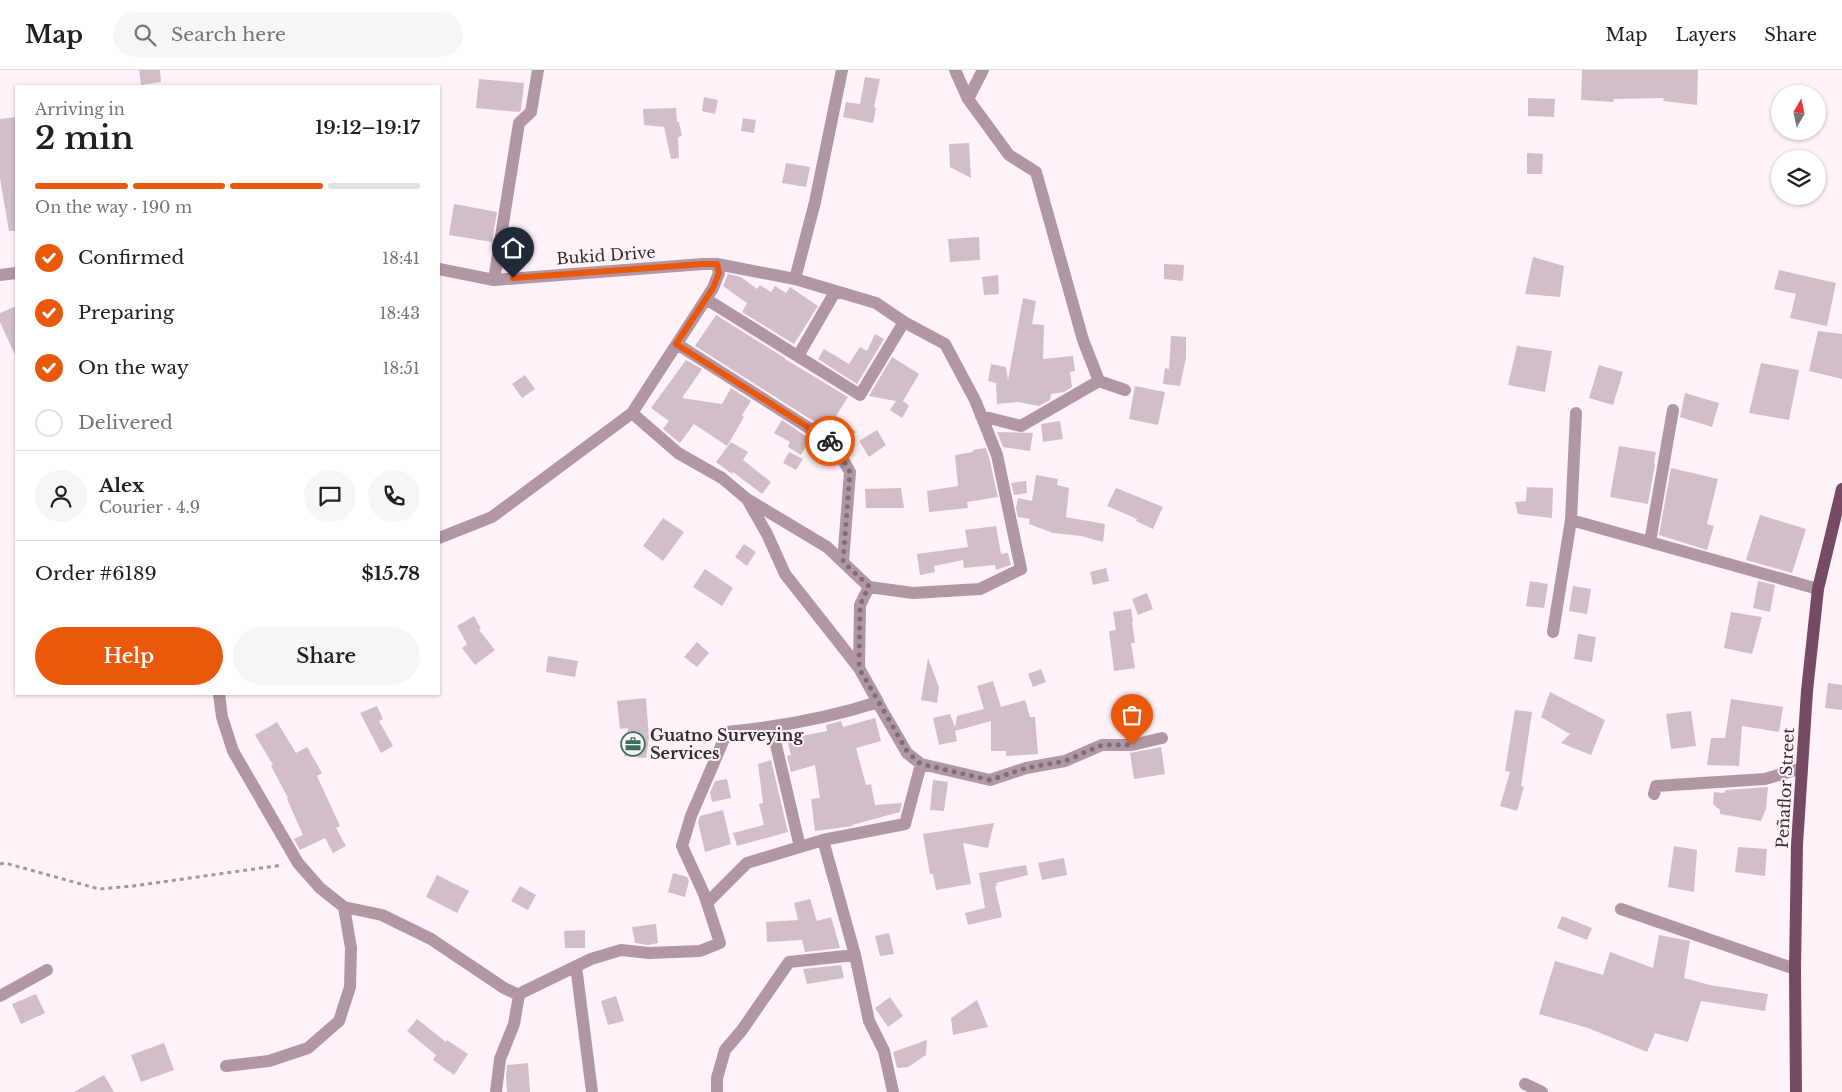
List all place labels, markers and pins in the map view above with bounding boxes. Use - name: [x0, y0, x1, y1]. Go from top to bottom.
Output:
- pin: [492, 227, 534, 278]
- pin: [1111, 694, 1153, 745]
- place label: Guatno Surveying Services: [650, 725, 804, 763]
- office icon: Guatno Surveying Services: [620, 731, 646, 757]

